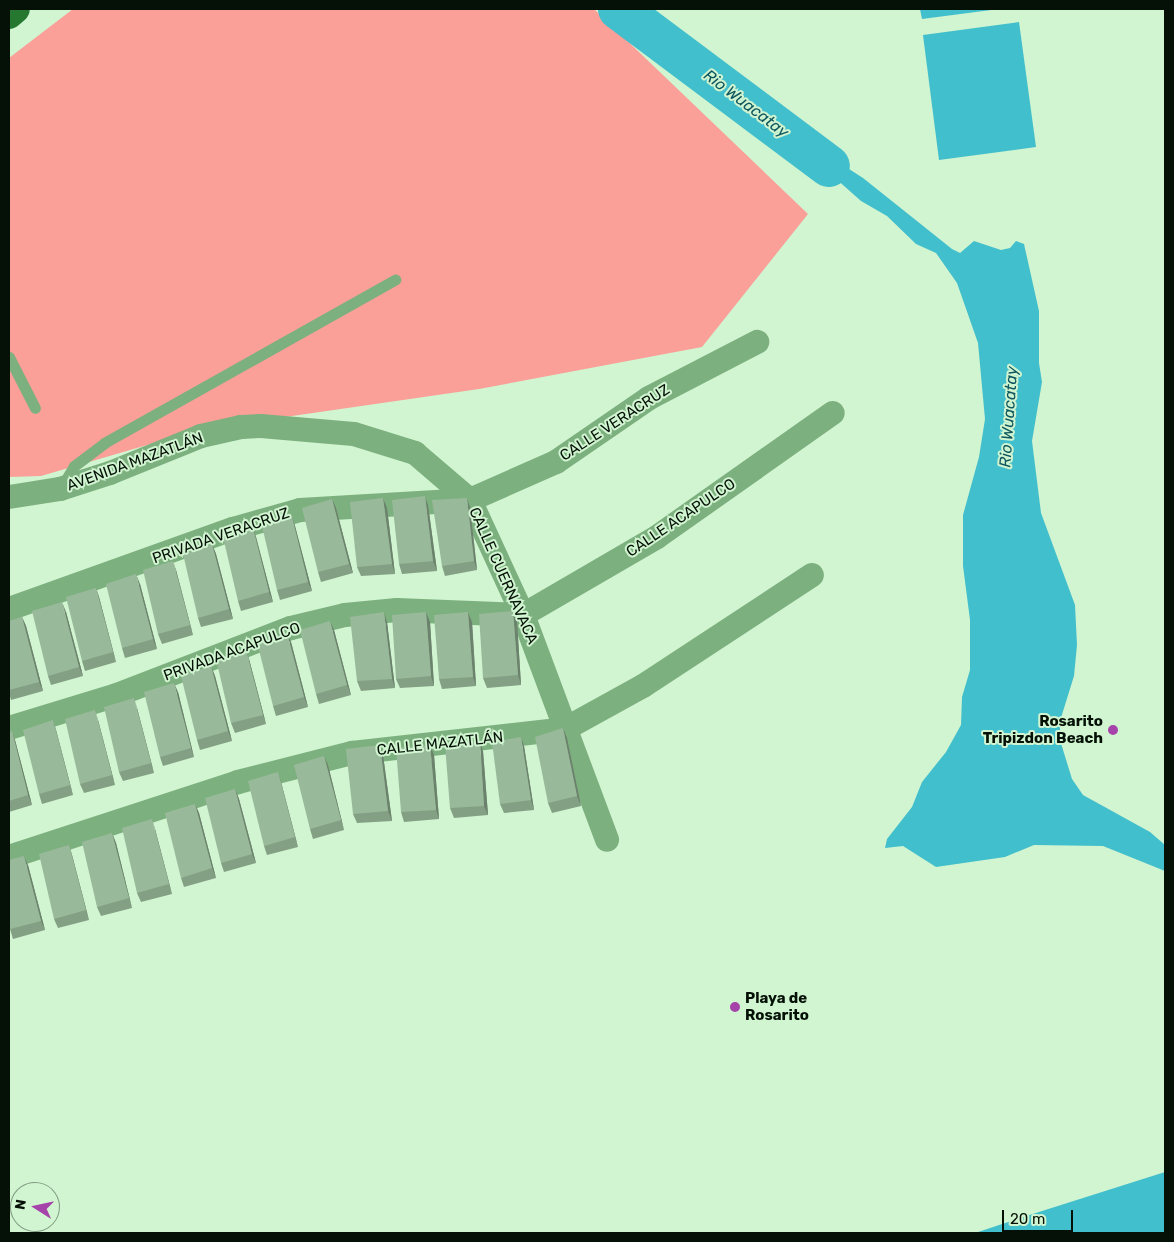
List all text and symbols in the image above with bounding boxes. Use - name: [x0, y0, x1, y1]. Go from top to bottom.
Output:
- water label: Rio Wuacatay: [700, 66, 792, 142]
- water label: Rio Wuacatay: [996, 366, 1022, 468]
- street label: CALLE VERACRUZ: [557, 381, 673, 465]
- street label: AVENIDA MAZATLÁN: [64, 429, 206, 495]
- street label: CALLE ACAPULCO: [623, 475, 739, 561]
- street label: PRIVADA VERACRUZ: [150, 504, 292, 568]
- street label: CALLE CUERNAVACA: [465, 505, 541, 647]
- street label: PRIVADA ACAPULCO: [161, 619, 303, 685]
- place label: Rosarito Tripizdon Beach: [983, 712, 1103, 747]
- marker: Rosarito Tripizdon Beach: [1107, 724, 1119, 736]
- street label: CALLE MAZATLÁN: [376, 728, 504, 760]
- place label: Playa de Rosarito: [745, 989, 809, 1024]
- marker: Playa de Rosarito: [729, 1001, 741, 1013]
- north arrow: [10, 1182, 60, 1232]
- text: N: [11, 1198, 30, 1211]
- scale bar: [1004, 1200, 1075, 1232]
- text: 20 m: [1010, 1210, 1045, 1228]

